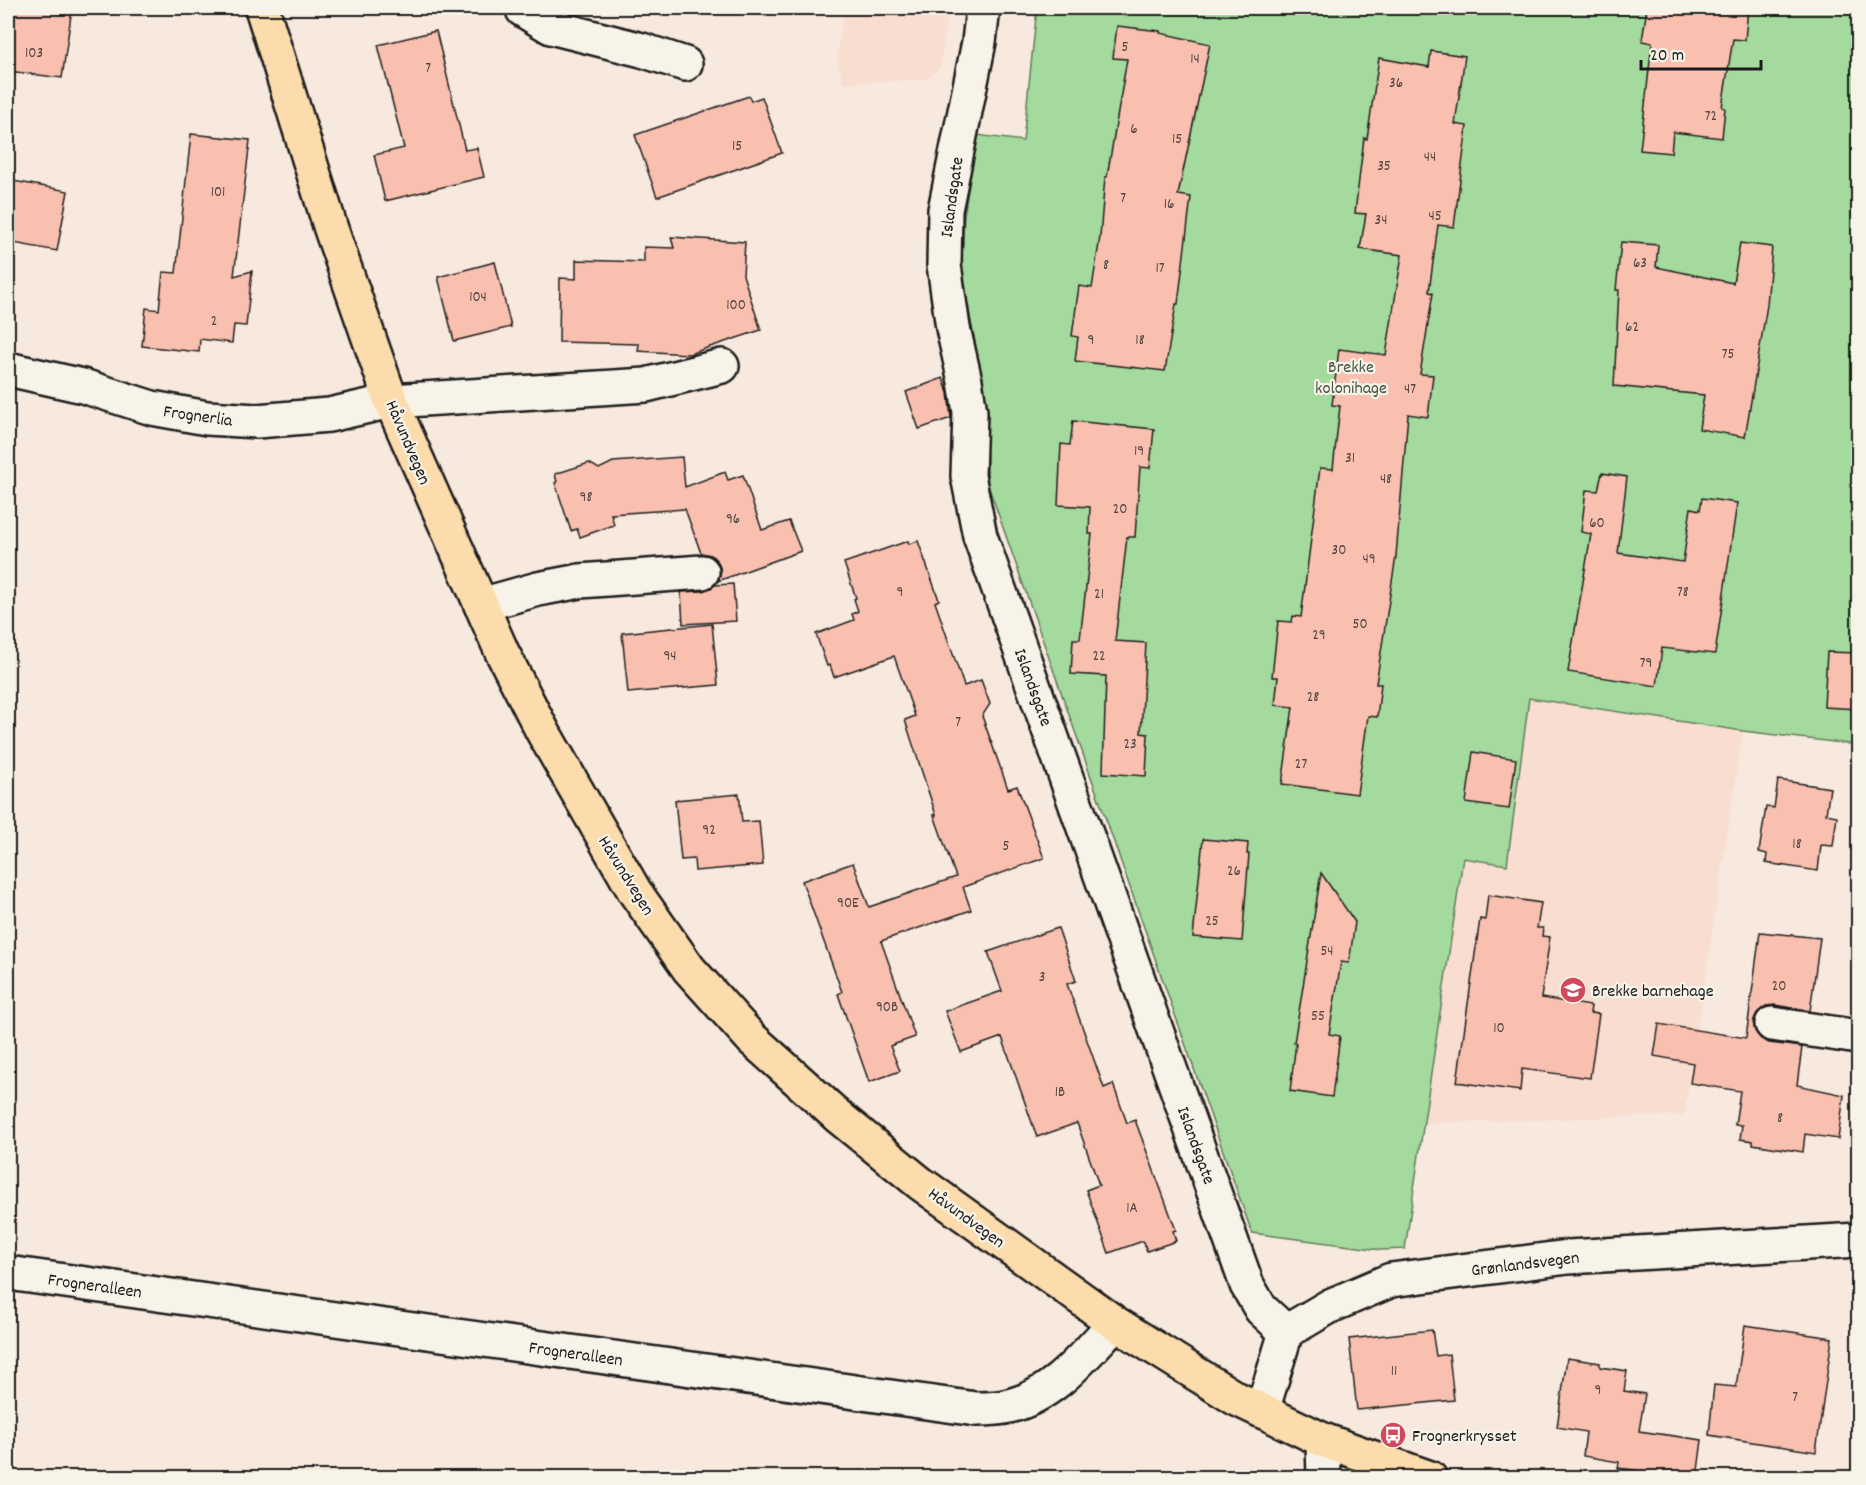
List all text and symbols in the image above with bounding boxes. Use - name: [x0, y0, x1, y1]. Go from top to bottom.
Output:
- scale bar: [1641, 33, 1761, 71]
- house number: 5: [1122, 37, 1129, 59]
- house number: 103: [25, 43, 43, 65]
- text: 20 m: [1650, 44, 1684, 69]
- house number: 14: [1190, 49, 1200, 71]
- house number: 7: [425, 58, 431, 80]
- house number: 36: [1389, 73, 1403, 95]
- house number: 72: [1705, 106, 1717, 128]
- house number: 6: [1130, 119, 1138, 141]
- house number: 15: [1172, 129, 1182, 151]
- house number: 15: [732, 136, 742, 158]
- house number: 44: [1424, 147, 1436, 169]
- street label: Islandsgate: [935, 155, 972, 239]
- house number: 35: [1377, 156, 1391, 178]
- house number: 101: [211, 182, 225, 204]
- house number: 7: [1120, 188, 1126, 210]
- house number: 16: [1164, 194, 1174, 216]
- house number: 45: [1428, 206, 1442, 228]
- house number: 34: [1375, 210, 1387, 232]
- house number: 63: [1633, 253, 1647, 275]
- house number: 8: [1103, 255, 1109, 277]
- house number: 17: [1155, 258, 1165, 280]
- house number: 104: [469, 287, 487, 309]
- house number: 100: [726, 295, 746, 317]
- house number: 2: [211, 311, 217, 333]
- house number: 62: [1625, 317, 1639, 339]
- house number: 9: [1088, 330, 1094, 352]
- house number: 18: [1135, 330, 1145, 352]
- house number: 75: [1722, 344, 1734, 366]
- park label: Brekke kolonihage: [1315, 356, 1387, 402]
- house number: 47: [1404, 379, 1416, 401]
- street label: Håvundvegen: [378, 397, 436, 489]
- street label: Frognerlia: [161, 400, 234, 435]
- house number: 19: [1134, 441, 1144, 463]
- house number: 31: [1345, 448, 1355, 470]
- house number: 48: [1380, 469, 1392, 491]
- house number: 98: [580, 487, 592, 509]
- house number: 20: [1113, 499, 1127, 521]
- house number: 96: [726, 509, 740, 531]
- house number: 60: [1589, 513, 1605, 535]
- house number: 30: [1332, 540, 1346, 562]
- house number: 49: [1362, 549, 1376, 571]
- house number: 9: [897, 582, 903, 604]
- house number: 78: [1677, 582, 1689, 604]
- house number: 21: [1094, 584, 1104, 606]
- house number: 50: [1352, 614, 1368, 636]
- house number: 29: [1312, 625, 1326, 647]
- street label: Islandsgate: [1006, 645, 1057, 730]
- house number: 94: [663, 646, 677, 668]
- house number: 22: [1092, 646, 1106, 668]
- house number: 79: [1640, 653, 1652, 675]
- house number: 28: [1307, 687, 1319, 709]
- house number: 7: [955, 712, 961, 734]
- house number: 23: [1123, 734, 1137, 756]
- house number: 27: [1295, 754, 1307, 776]
- house number: 92: [702, 820, 716, 842]
- street label: Håvundvegen: [590, 832, 659, 921]
- house number: 18: [1792, 834, 1802, 856]
- house number: 5: [1003, 836, 1010, 858]
- house number: 26: [1227, 861, 1241, 883]
- house number: 90E: [837, 893, 859, 915]
- house number: 25: [1205, 911, 1219, 933]
- house number: 54: [1320, 941, 1334, 963]
- house number: 3: [1039, 967, 1045, 989]
- school or university icon: Brekke barnehage: [1558, 975, 1588, 1005]
- house number: 20: [1772, 976, 1786, 998]
- place label: Brekke barnehage: [1592, 980, 1714, 1005]
- house number: 90B: [876, 997, 898, 1019]
- house number: 55: [1311, 1006, 1325, 1028]
- house number: 10: [1493, 1018, 1505, 1040]
- house number: 1B: [1055, 1082, 1065, 1104]
- street label: Islandsgate: [1169, 1103, 1220, 1188]
- house number: 8: [1777, 1108, 1783, 1130]
- street label: Håvundvegen: [922, 1183, 1009, 1256]
- house number: 1A: [1126, 1198, 1138, 1220]
- street label: Grønlandsvegen: [1470, 1246, 1581, 1285]
- street label: Frogneralleen: [46, 1269, 143, 1306]
- street label: Frogneralleen: [527, 1337, 624, 1374]
- house number: 11: [1391, 1361, 1397, 1383]
- house number: 9: [1595, 1380, 1601, 1402]
- house number: 7: [1792, 1387, 1798, 1409]
- bus stop icon: Frognerkrysset: [1378, 1420, 1408, 1450]
- place label: Frognerkrysset: [1412, 1425, 1517, 1450]

